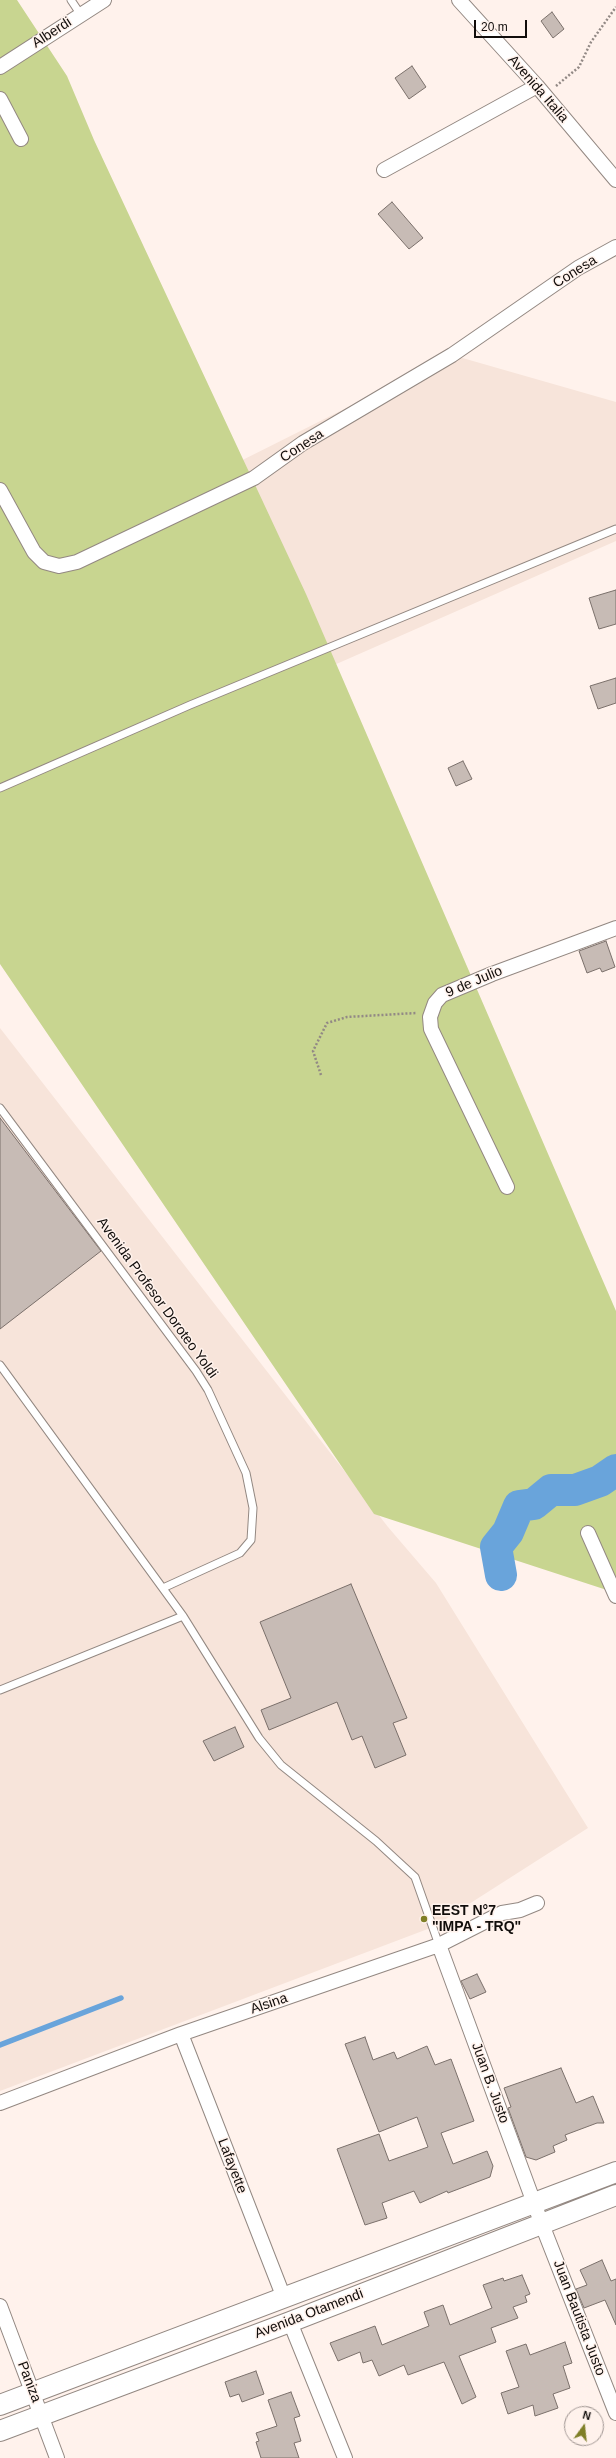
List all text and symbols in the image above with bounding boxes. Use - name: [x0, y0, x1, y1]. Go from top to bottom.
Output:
- scale bar: [476, 12, 529, 38]
- street label: Alberdi: [29, 14, 75, 52]
- text: 20 m: [481, 20, 508, 34]
- street label: Avenida Italia: [504, 52, 572, 126]
- street label: Conesa: [550, 252, 600, 292]
- street label: Conesa: [277, 426, 327, 466]
- street label: 9 de Julio: [443, 963, 505, 1001]
- street label: Avenida Profesor Doroteo Yoldi: [93, 1214, 221, 1382]
- place label: EEST N°7 "IMPA - TRQ": [432, 1903, 521, 1936]
- marker: EEST N°7 "IMPA - TRQ": [419, 1914, 429, 1924]
- street label: Alsina: [248, 1990, 290, 2018]
- street label: Juan B. Justo: [468, 2040, 512, 2126]
- street label: Lafayette: [214, 2136, 250, 2196]
- street label: Juan Bautista Justo: [549, 2258, 609, 2378]
- street label: Avenida Otamendi: [252, 2286, 366, 2342]
- street label: Paniza: [13, 2359, 45, 2405]
- north arrow: [564, 2406, 604, 2446]
- text: N: [581, 2409, 592, 2422]

